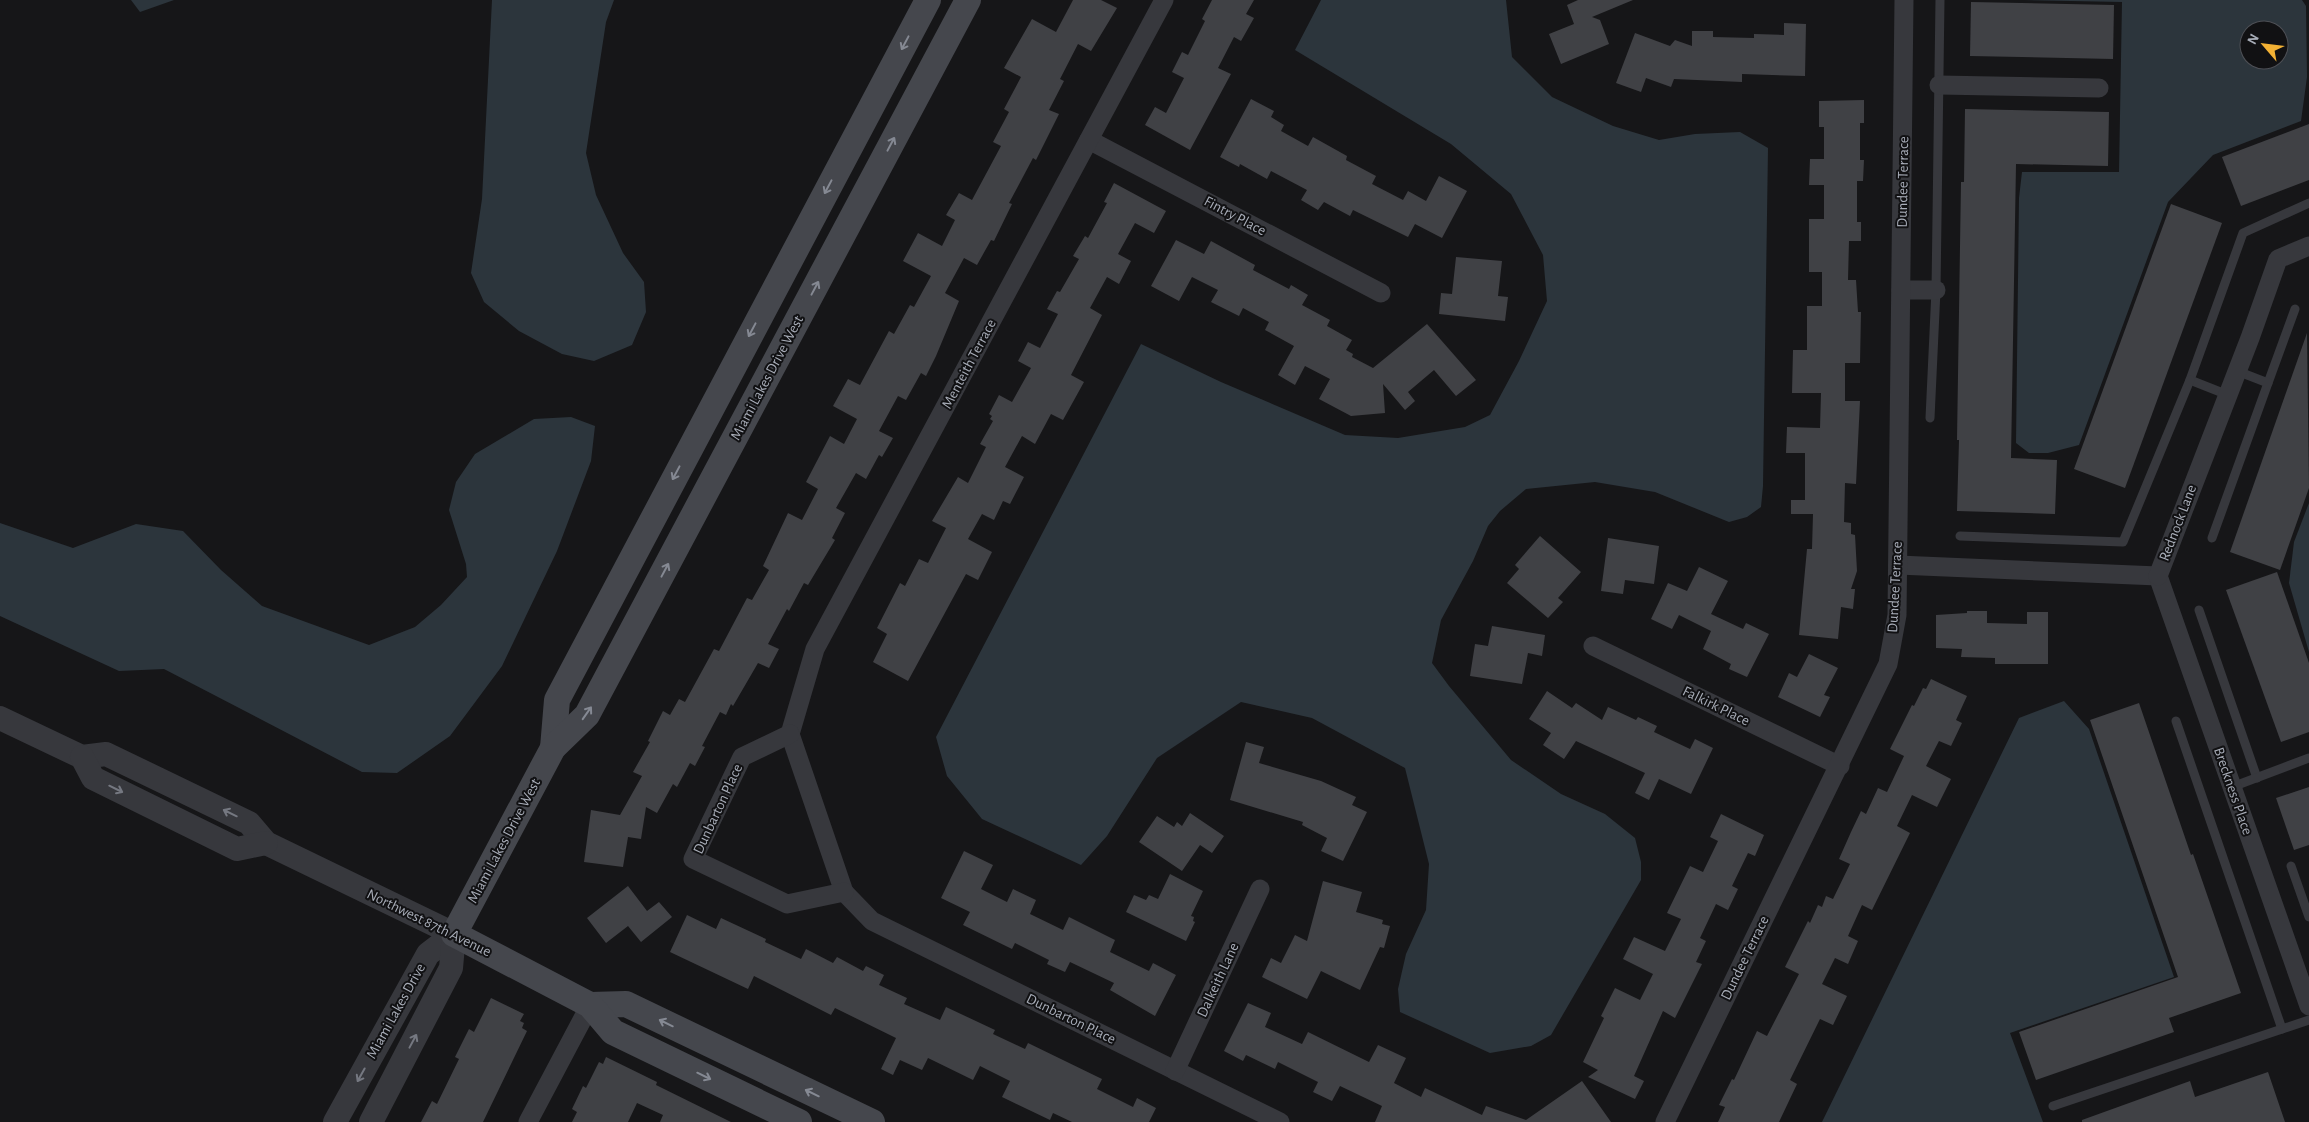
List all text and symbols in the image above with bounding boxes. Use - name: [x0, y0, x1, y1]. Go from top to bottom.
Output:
- north arrow: [2239, 20, 2289, 70]
- text: N: [2245, 32, 2262, 47]
- one-way arrow: [900, 35, 909, 50]
- street label: Dundee Terrace: [1895, 136, 1911, 228]
- one-way arrow: [886, 137, 896, 152]
- one-way arrow: [823, 179, 833, 193]
- street label: Fintry Place: [1202, 193, 1268, 239]
- one-way arrow: [811, 281, 820, 296]
- street label: Miami Lakes Drive West: [728, 313, 806, 443]
- street label: Menteith Terrace: [939, 317, 999, 411]
- one-way arrow: [747, 322, 756, 337]
- one-way arrow: [671, 466, 681, 481]
- street label: Rednock Lane: [2157, 483, 2199, 563]
- street label: Dundee Terrace: [1885, 541, 1905, 633]
- one-way arrow: [660, 564, 670, 578]
- street label: Falkirk Place: [1680, 683, 1752, 729]
- one-way arrow: [582, 706, 592, 720]
- street label: Breckness Place: [2211, 745, 2255, 837]
- street label: Dunbarton Place: [691, 762, 745, 856]
- street label: Miami Lakes Drive West: [465, 776, 543, 906]
- one-way arrow: [108, 784, 123, 794]
- one-way arrow: [222, 808, 237, 818]
- street label: Northwest 87th Avenue: [365, 886, 494, 960]
- street label: Dundee Terrace: [1718, 914, 1772, 1002]
- street label: Dalkeith Lane: [1194, 940, 1242, 1020]
- street label: Miami Lakes Drive: [364, 961, 428, 1061]
- street label: Dunbarton Place: [1024, 991, 1118, 1047]
- one-way arrow: [659, 1018, 674, 1027]
- one-way arrow: [409, 1034, 418, 1049]
- one-way arrow: [356, 1067, 365, 1082]
- one-way arrow: [696, 1071, 711, 1081]
- one-way arrow: [805, 1088, 820, 1098]

